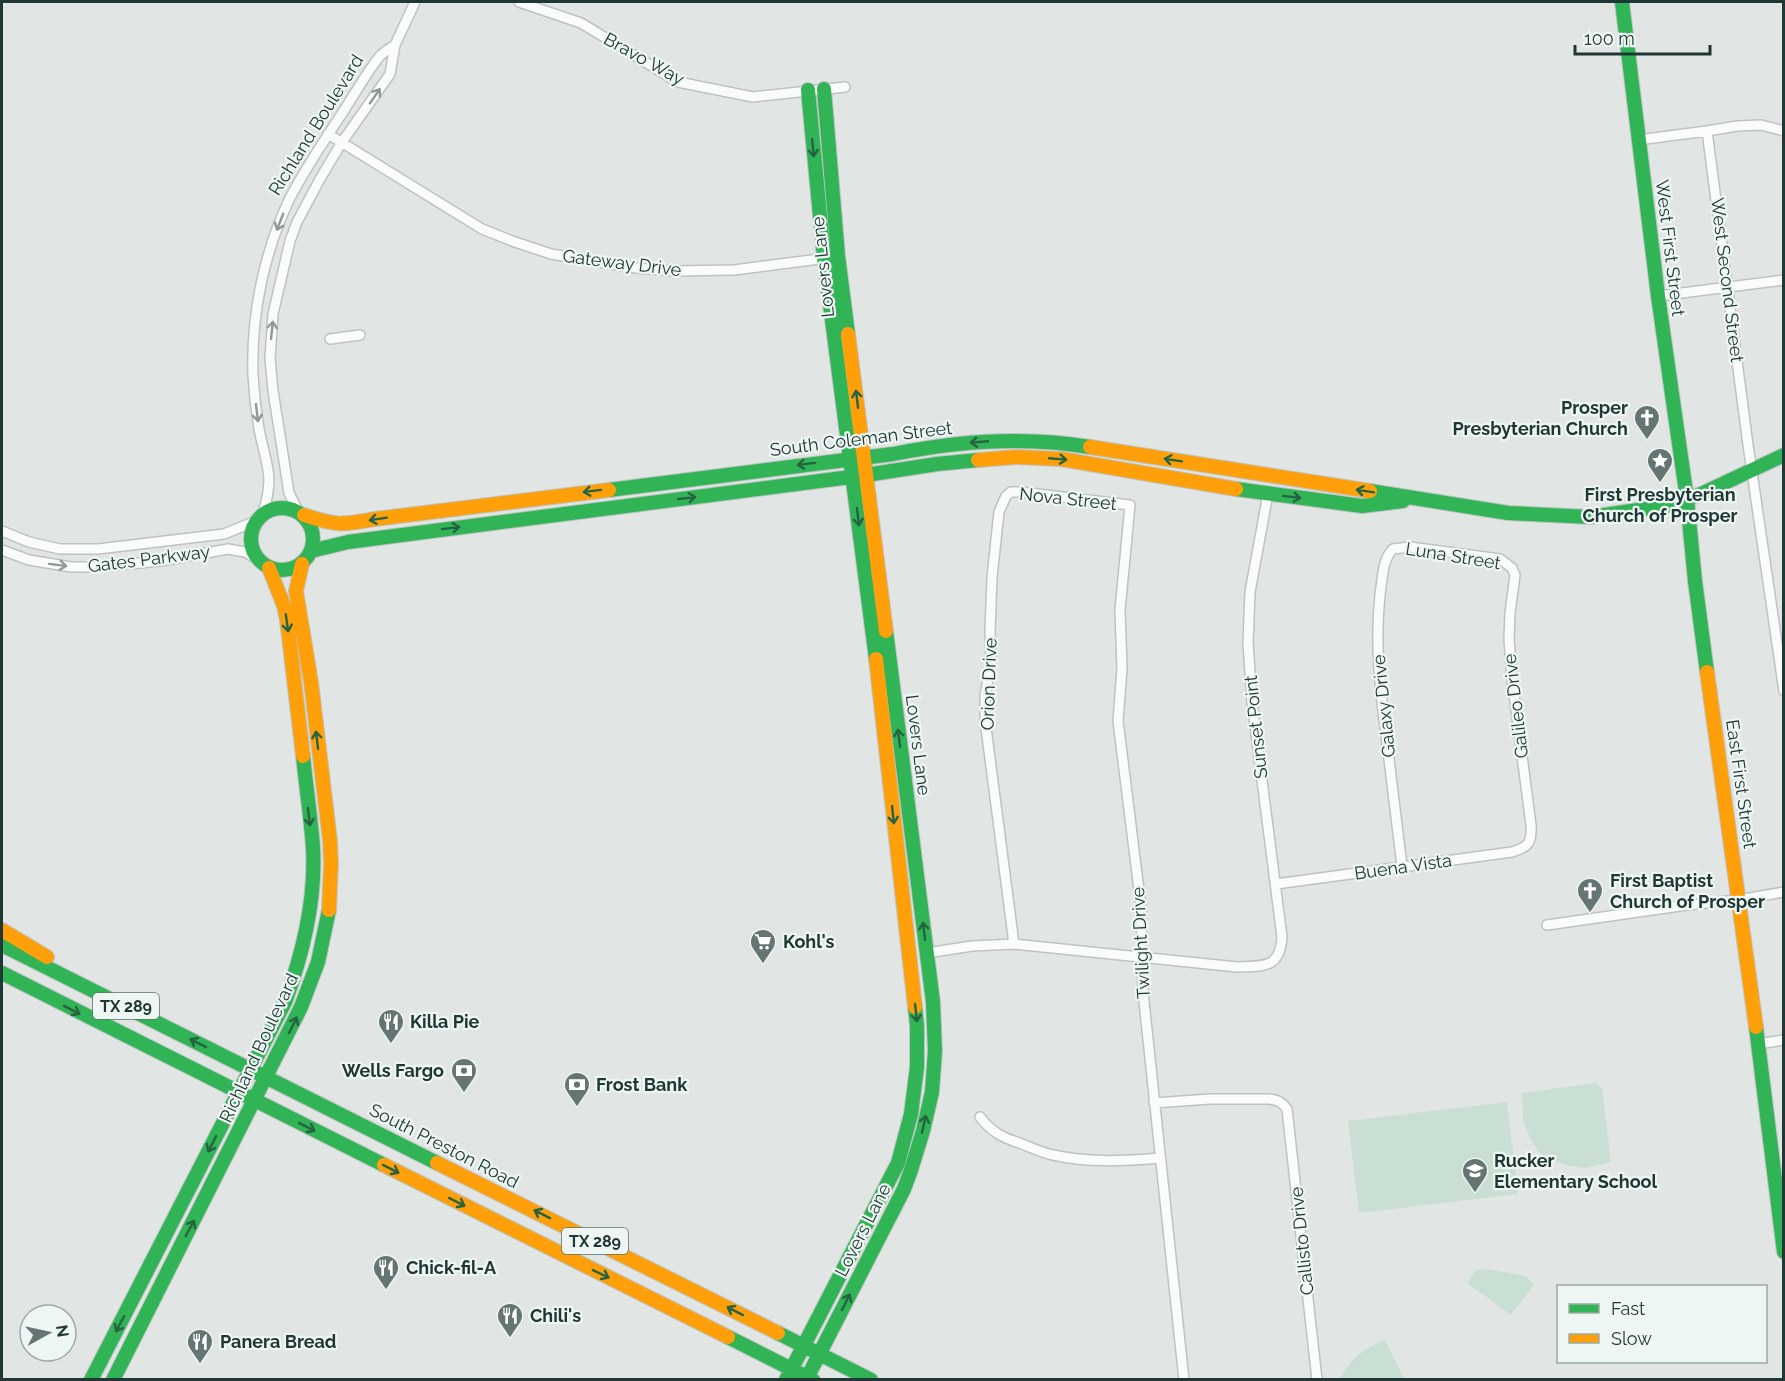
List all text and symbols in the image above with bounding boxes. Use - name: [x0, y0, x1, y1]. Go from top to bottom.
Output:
- scale bar: [1575, 18, 1710, 56]
- street label: Bravo Way: [600, 28, 688, 89]
- text: 100 m: [1584, 28, 1635, 49]
- street label: Richland Boulevard: [264, 50, 367, 199]
- one-way arrow: [369, 89, 381, 105]
- one-way arrow: [808, 138, 819, 158]
- street label: West First Street: [1652, 178, 1689, 317]
- street label: West Second Street: [1707, 196, 1748, 363]
- one-way arrow: [274, 212, 285, 231]
- street label: Lovers Lane: [807, 215, 838, 319]
- street label: Gateway Drive: [561, 245, 683, 280]
- one-way arrow: [267, 320, 278, 340]
- one-way arrow: [851, 390, 862, 410]
- place label: Prosper Presbyterian Church: [1452, 397, 1628, 439]
- one-way arrow: [252, 403, 263, 423]
- church icon: Prosper Presbyterian Church: [1632, 403, 1662, 441]
- street label: South Coleman Street: [769, 417, 953, 460]
- one-way arrow: [970, 437, 990, 448]
- place icon: First Presbyterian Church of Prosper: [1645, 446, 1675, 484]
- one-way arrow: [1047, 454, 1067, 465]
- one-way arrow: [1163, 454, 1183, 465]
- one-way arrow: [797, 459, 817, 470]
- street label: Nova Street: [1018, 483, 1118, 514]
- place label: First Presbyterian Church of Prosper: [1583, 484, 1738, 526]
- one-way arrow: [1356, 485, 1376, 496]
- one-way arrow: [583, 486, 602, 497]
- one-way arrow: [1281, 492, 1301, 503]
- one-way arrow: [676, 493, 696, 504]
- one-way arrow: [853, 507, 864, 526]
- one-way arrow: [368, 513, 388, 524]
- one-way arrow: [441, 523, 461, 534]
- street label: Luna Street: [1404, 538, 1502, 573]
- street label: Gates Parkway: [87, 541, 211, 576]
- one-way arrow: [47, 560, 67, 571]
- one-way arrow: [281, 613, 292, 632]
- street label: Orion Drive: [976, 637, 1001, 731]
- street label: Galileo Drive: [1499, 652, 1532, 760]
- street label: Galaxy Drive: [1368, 653, 1399, 759]
- street label: Sunset Point: [1240, 674, 1271, 780]
- street label: Lovers Lane: [902, 693, 935, 797]
- street label: East First Street: [1722, 718, 1761, 850]
- one-way arrow: [893, 728, 904, 748]
- one-way arrow: [312, 730, 323, 750]
- one-way arrow: [888, 804, 899, 824]
- one-way arrow: [304, 806, 315, 826]
- street label: Buena Vista: [1353, 849, 1453, 884]
- place label: First Baptist Church of Prosper: [1610, 870, 1765, 912]
- church icon: First Baptist Church of Prosper: [1575, 876, 1605, 914]
- street label: Twilight Drive: [1127, 886, 1154, 999]
- one-way arrow: [918, 922, 929, 942]
- supermarket icon: Kohl's: [748, 927, 778, 965]
- place label: Kohl's: [783, 931, 835, 952]
- street label: Richland Boulevard: [215, 970, 302, 1126]
- road number: TX 289: [93, 993, 159, 1019]
- one-way arrow: [911, 1002, 922, 1022]
- one-way arrow: [63, 1004, 81, 1016]
- restaurant icon: Killa Pie: [376, 1007, 406, 1045]
- place label: Killa Pie: [410, 1011, 479, 1032]
- one-way arrow: [287, 1016, 299, 1034]
- one-way arrow: [190, 1036, 208, 1048]
- bank icon: Wells Fargo: [449, 1056, 479, 1094]
- place label: Wells Fargo: [342, 1060, 444, 1081]
- bank icon: Frost Bank: [562, 1070, 592, 1108]
- place label: Frost Bank: [596, 1074, 688, 1095]
- street label: South Preston Road: [366, 1099, 522, 1192]
- one-way arrow: [918, 1115, 930, 1134]
- one-way arrow: [297, 1121, 315, 1133]
- one-way arrow: [206, 1135, 218, 1153]
- place label: Rucker Elementary School: [1494, 1150, 1658, 1192]
- school or university icon: Rucker Elementary School: [1460, 1156, 1490, 1194]
- one-way arrow: [381, 1164, 399, 1175]
- street label: Lovers Lane: [830, 1179, 895, 1280]
- street label: Callisto Drive: [1285, 1185, 1318, 1296]
- one-way arrow: [448, 1197, 466, 1209]
- one-way arrow: [533, 1208, 551, 1220]
- one-way arrow: [184, 1220, 196, 1237]
- road number: TX 289: [562, 1228, 628, 1254]
- restaurant icon: Chick-fil-A: [371, 1253, 401, 1291]
- place label: Chick-fil-A: [406, 1257, 497, 1278]
- one-way arrow: [591, 1268, 609, 1280]
- legend: [1557, 1285, 1767, 1363]
- one-way arrow: [841, 1294, 852, 1312]
- text: Fast: [1611, 1298, 1645, 1319]
- restaurant icon: Chili's: [495, 1301, 525, 1339]
- north arrow: [18, 1303, 78, 1363]
- place label: Chili's: [530, 1305, 581, 1326]
- one-way arrow: [727, 1305, 744, 1317]
- one-way arrow: [114, 1314, 126, 1332]
- text: N: [52, 1324, 73, 1338]
- restaurant icon: Panera Bread: [185, 1327, 215, 1365]
- text: Slow: [1611, 1328, 1652, 1349]
- place label: Panera Bread: [220, 1331, 336, 1352]

